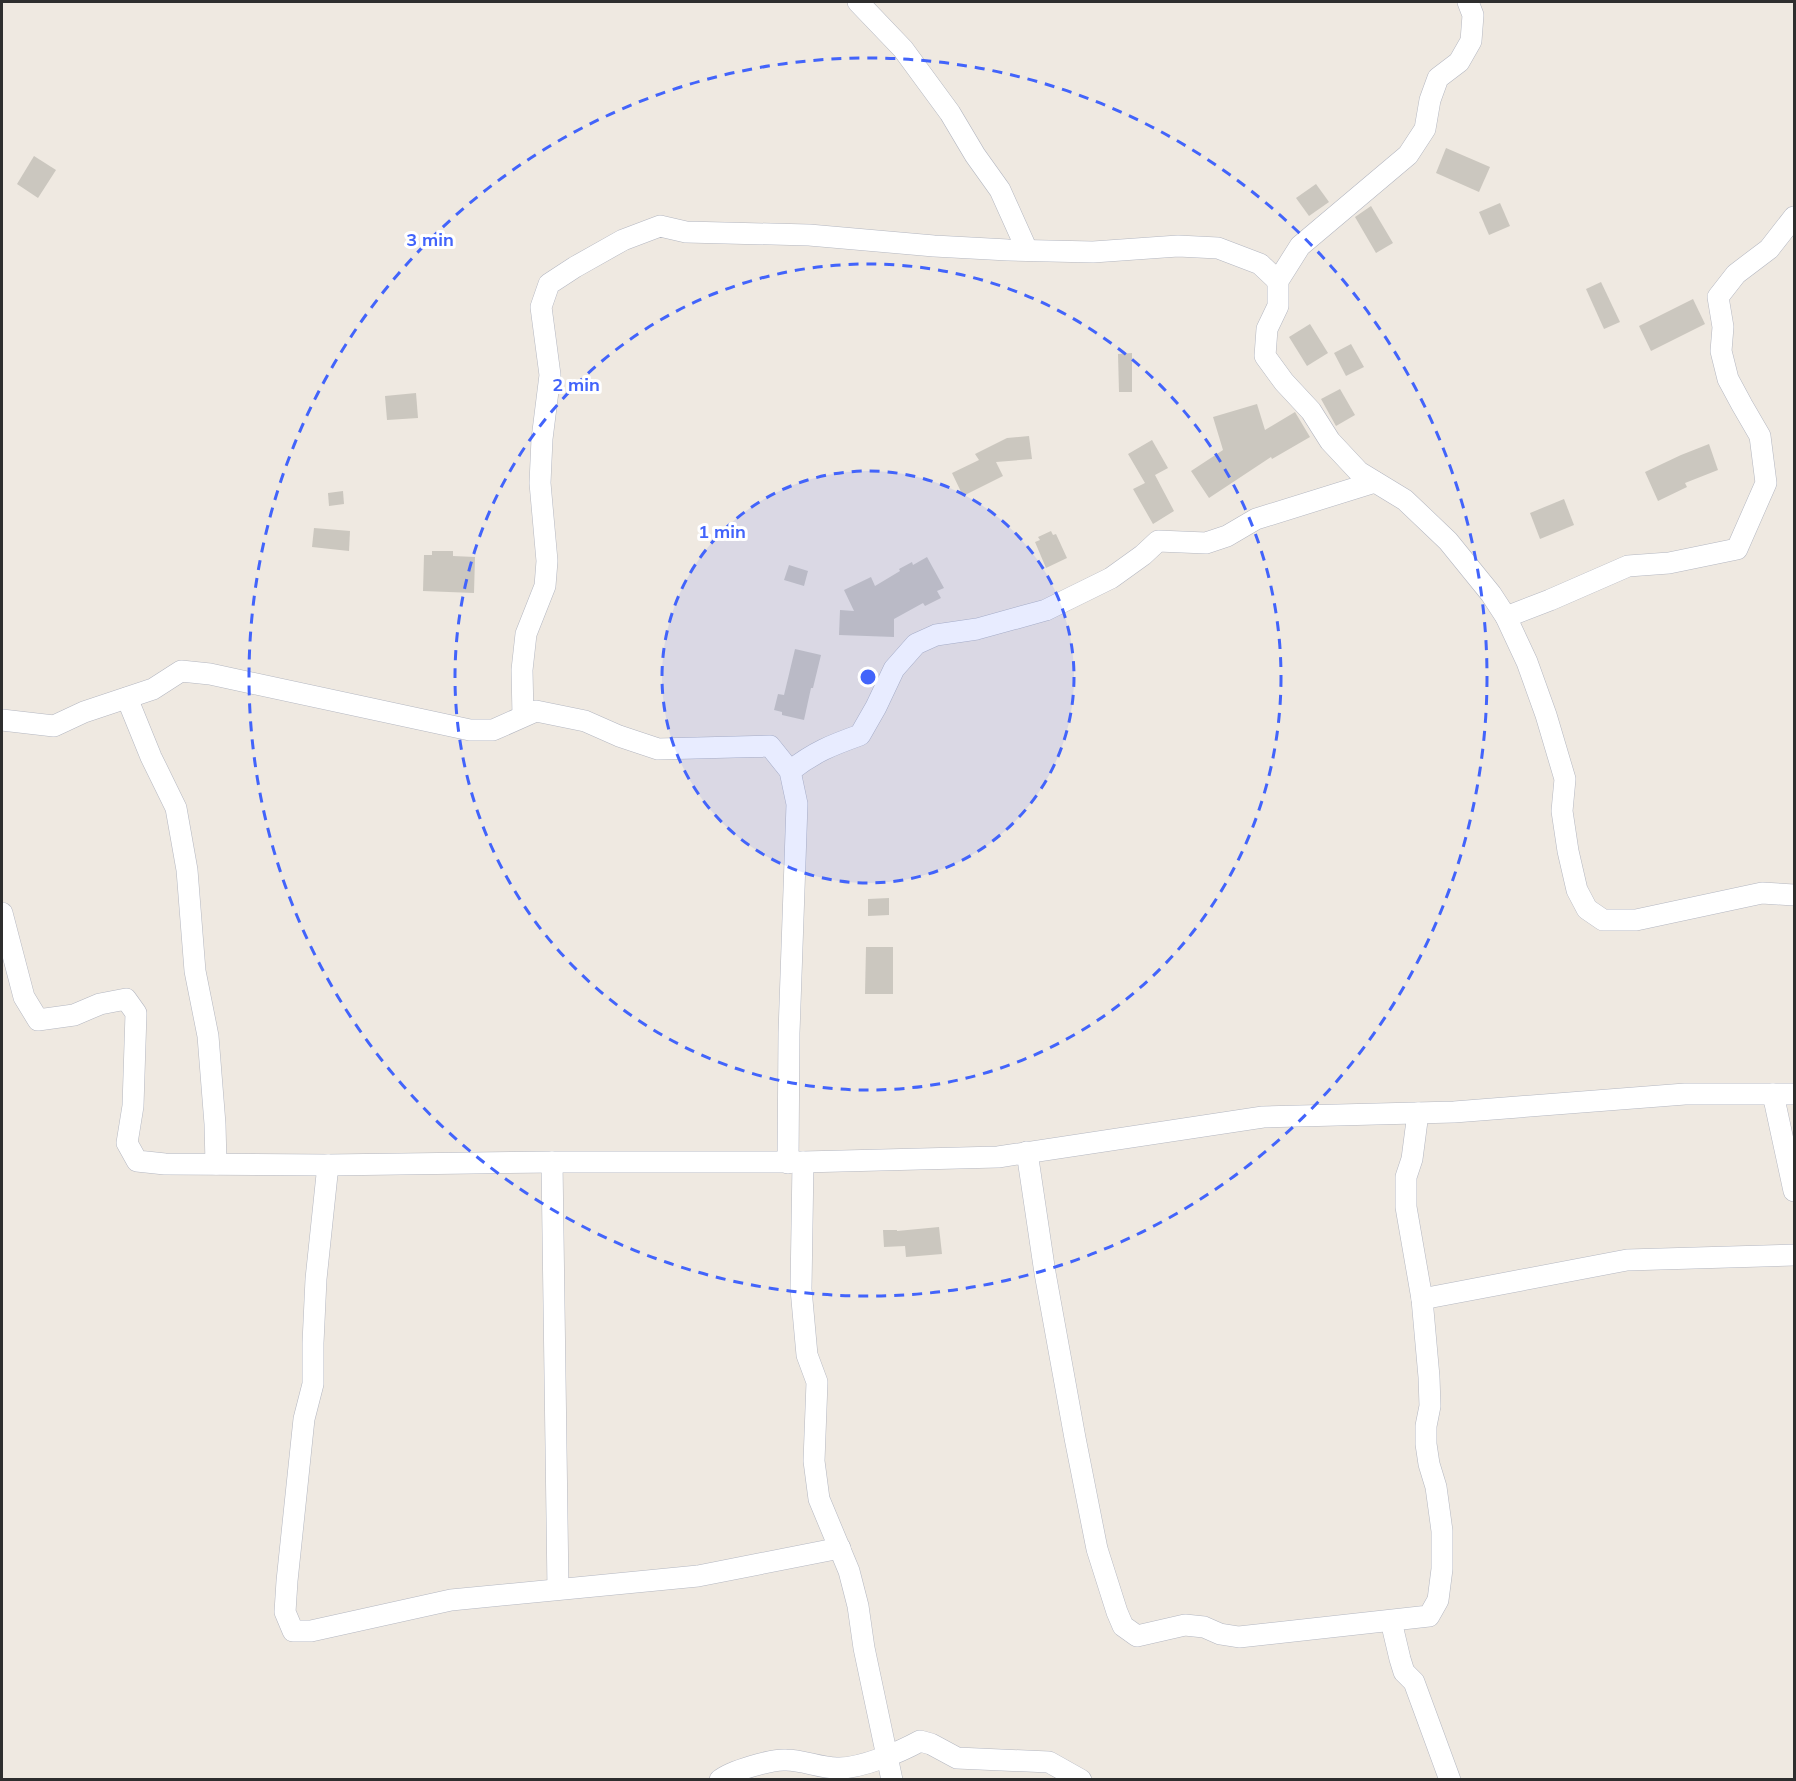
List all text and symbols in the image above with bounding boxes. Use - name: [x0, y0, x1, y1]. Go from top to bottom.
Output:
- text: 3 min: [406, 228, 454, 251]
- text: 2 min: [552, 373, 600, 396]
- text: 1 min: [698, 520, 746, 543]
- centre of rings: [858, 667, 878, 687]

